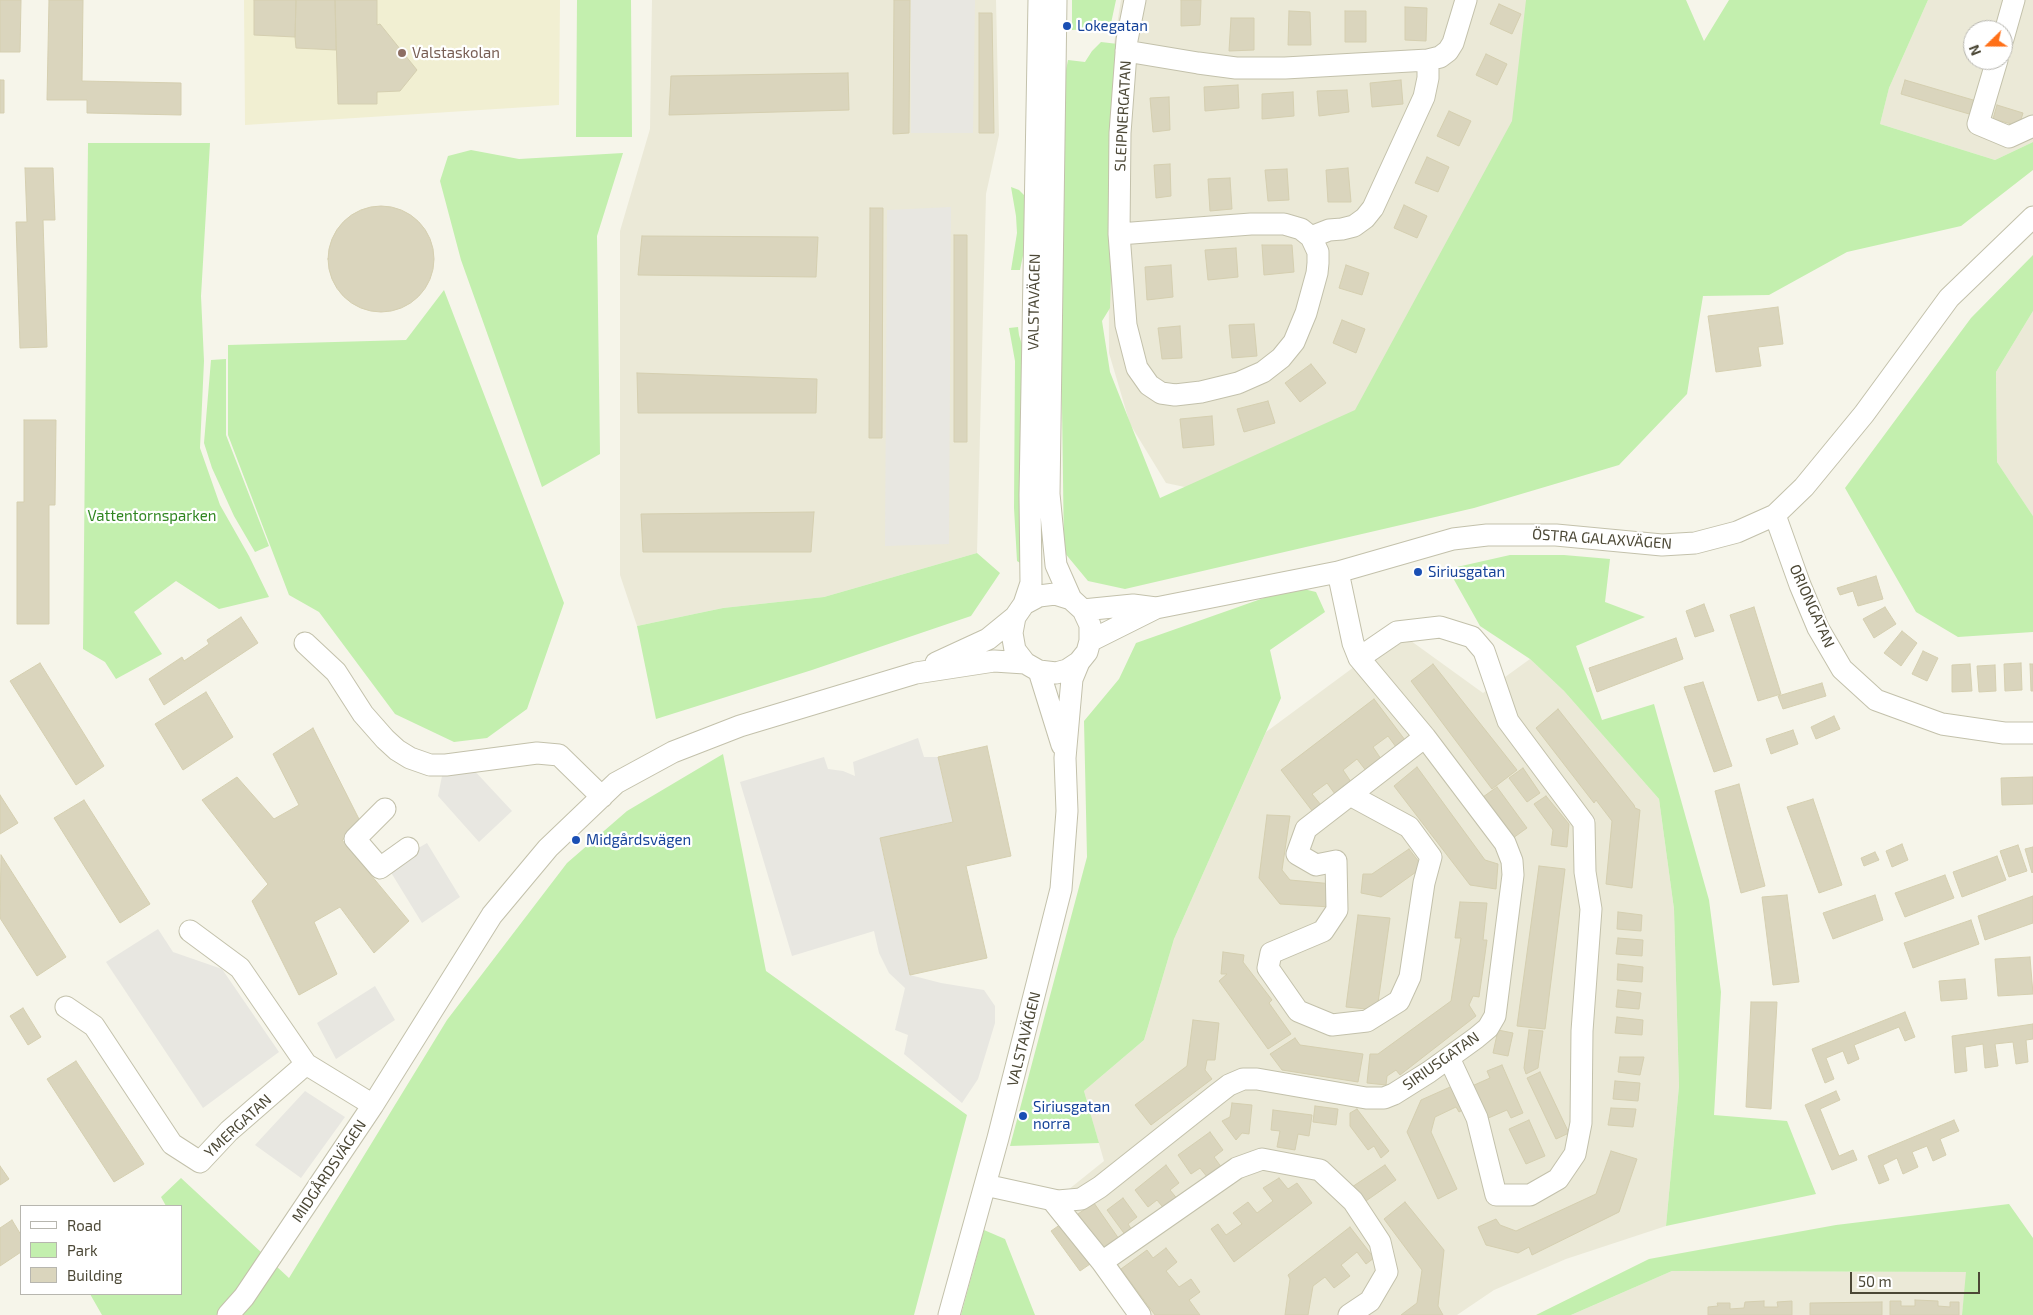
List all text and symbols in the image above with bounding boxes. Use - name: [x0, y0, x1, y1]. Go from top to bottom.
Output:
- place label: Lokegatan: [1077, 17, 1148, 35]
- marker: Lokegatan: [1061, 20, 1073, 32]
- north arrow: [1963, 20, 2013, 70]
- text: N: [1965, 43, 1984, 58]
- place label: Valstaskolan: [412, 44, 500, 62]
- marker: Valstaskolan: [396, 47, 408, 59]
- street label: SLEIPNERGATAN: [1111, 60, 1135, 172]
- street label: VALSTAVÄGEN: [1024, 253, 1044, 351]
- park label: Vattentornsparken: [88, 507, 216, 525]
- street label: ÖSTRA GALAXVÄGEN: [1531, 525, 1673, 553]
- street label: ORIONGATAN: [1786, 561, 1838, 651]
- place label: Siriusgatan: [1428, 563, 1505, 581]
- marker: Siriusgatan: [1412, 566, 1424, 578]
- place label: Midgårdsvägen: [586, 831, 691, 849]
- marker: Midgårdsvägen: [570, 834, 582, 846]
- street label: VALSTAVÄGEN: [1004, 990, 1044, 1088]
- street label: SIRIUSGATAN: [1399, 1028, 1483, 1094]
- street label: YMERGATAN: [201, 1090, 275, 1162]
- place label: Siriusgatan norra: [1033, 1098, 1110, 1133]
- marker: Siriusgatan norra: [1017, 1110, 1029, 1122]
- street label: MIDGÅRDSVÄGEN: [288, 1116, 370, 1226]
- legend: [20, 1205, 182, 1295]
- text: Road: [67, 1216, 102, 1234]
- text: Park: [67, 1241, 98, 1259]
- scale bar: [1853, 1262, 1983, 1294]
- text: Building: [67, 1266, 122, 1284]
- text: 50 m: [1858, 1272, 1892, 1290]

